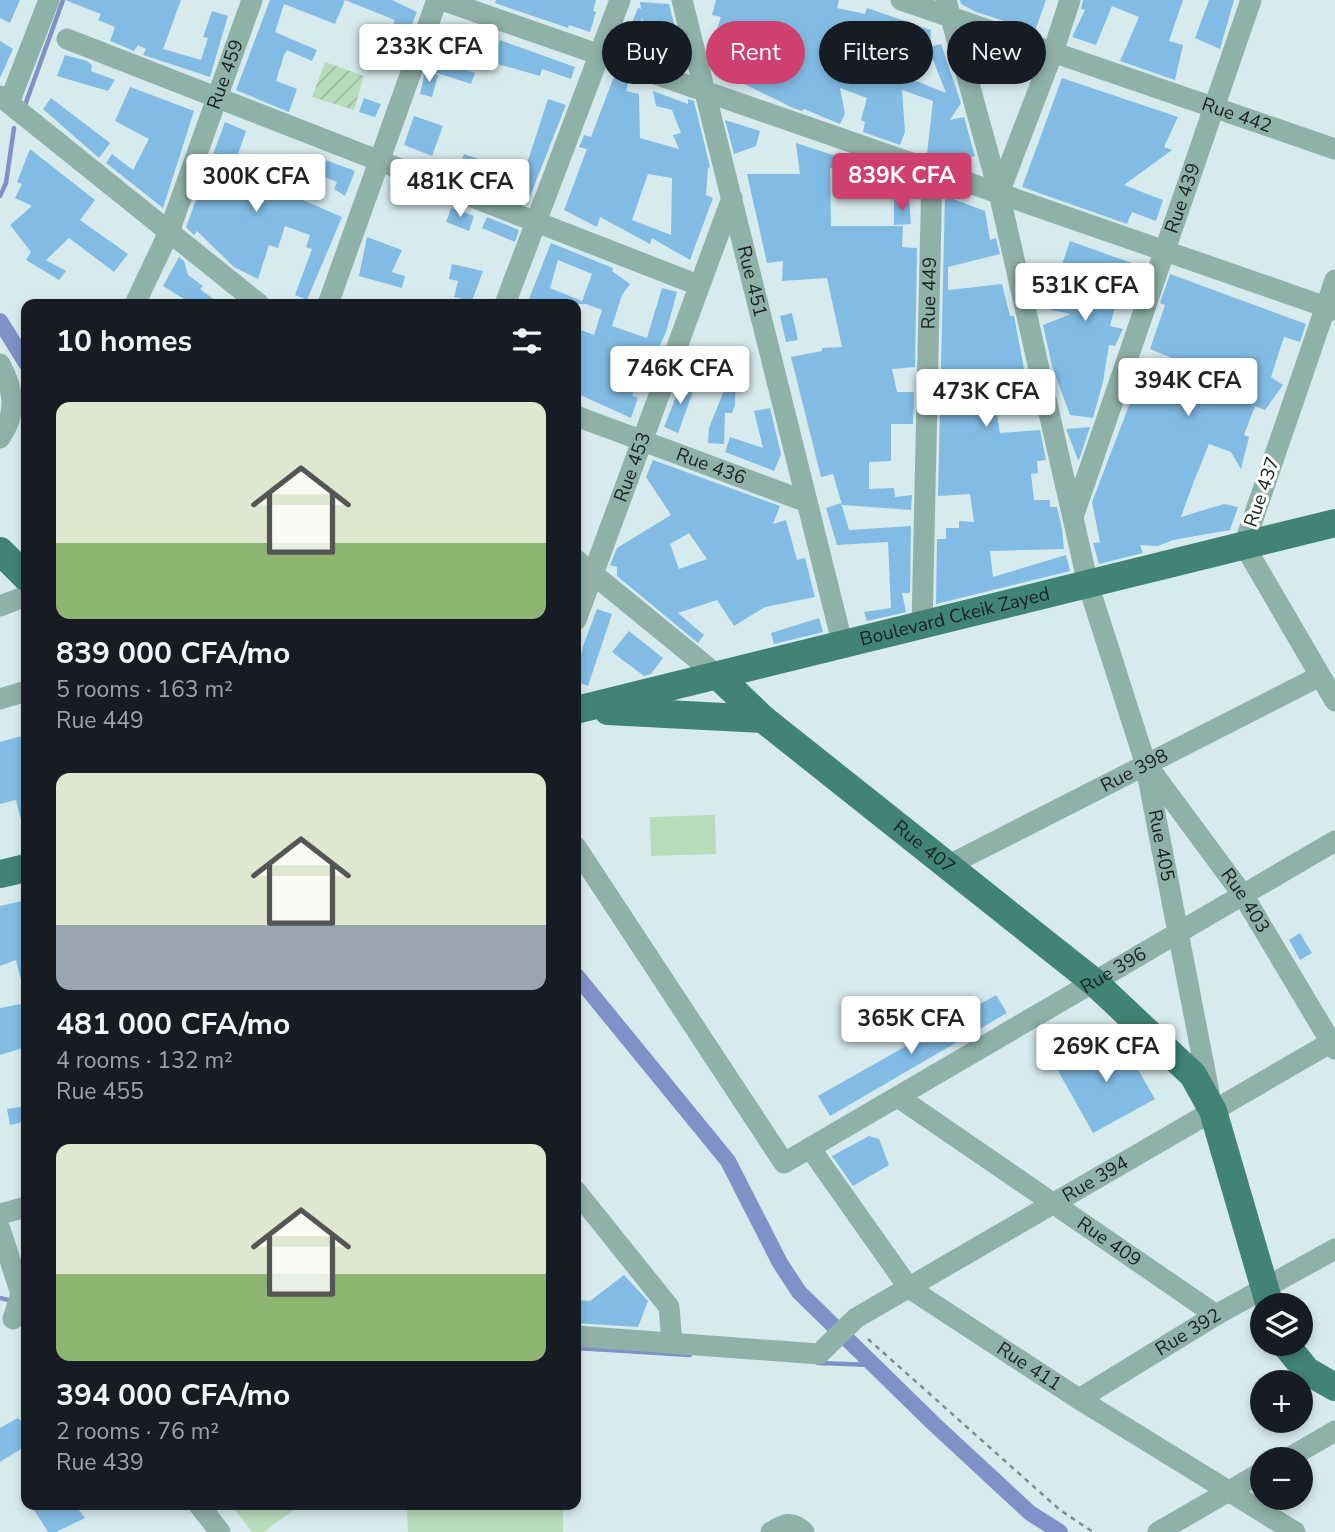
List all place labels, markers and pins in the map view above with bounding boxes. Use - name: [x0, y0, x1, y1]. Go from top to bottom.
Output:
- pin: 233K CFA: [357, 24, 501, 84]
- pin: 300K CFA: [184, 154, 328, 214]
- pin: 839K CFA: [830, 154, 974, 213]
- pin: 481K CFA: [388, 160, 532, 219]
- pin: 531K CFA: [1013, 264, 1157, 323]
- pin: 746K CFA: [608, 346, 752, 406]
- pin: 394K CFA: [1116, 358, 1260, 418]
- pin: 473K CFA: [914, 370, 1058, 429]
- pin: 365K CFA: [839, 996, 983, 1056]
- pin: 269K CFA: [1034, 1024, 1178, 1084]

